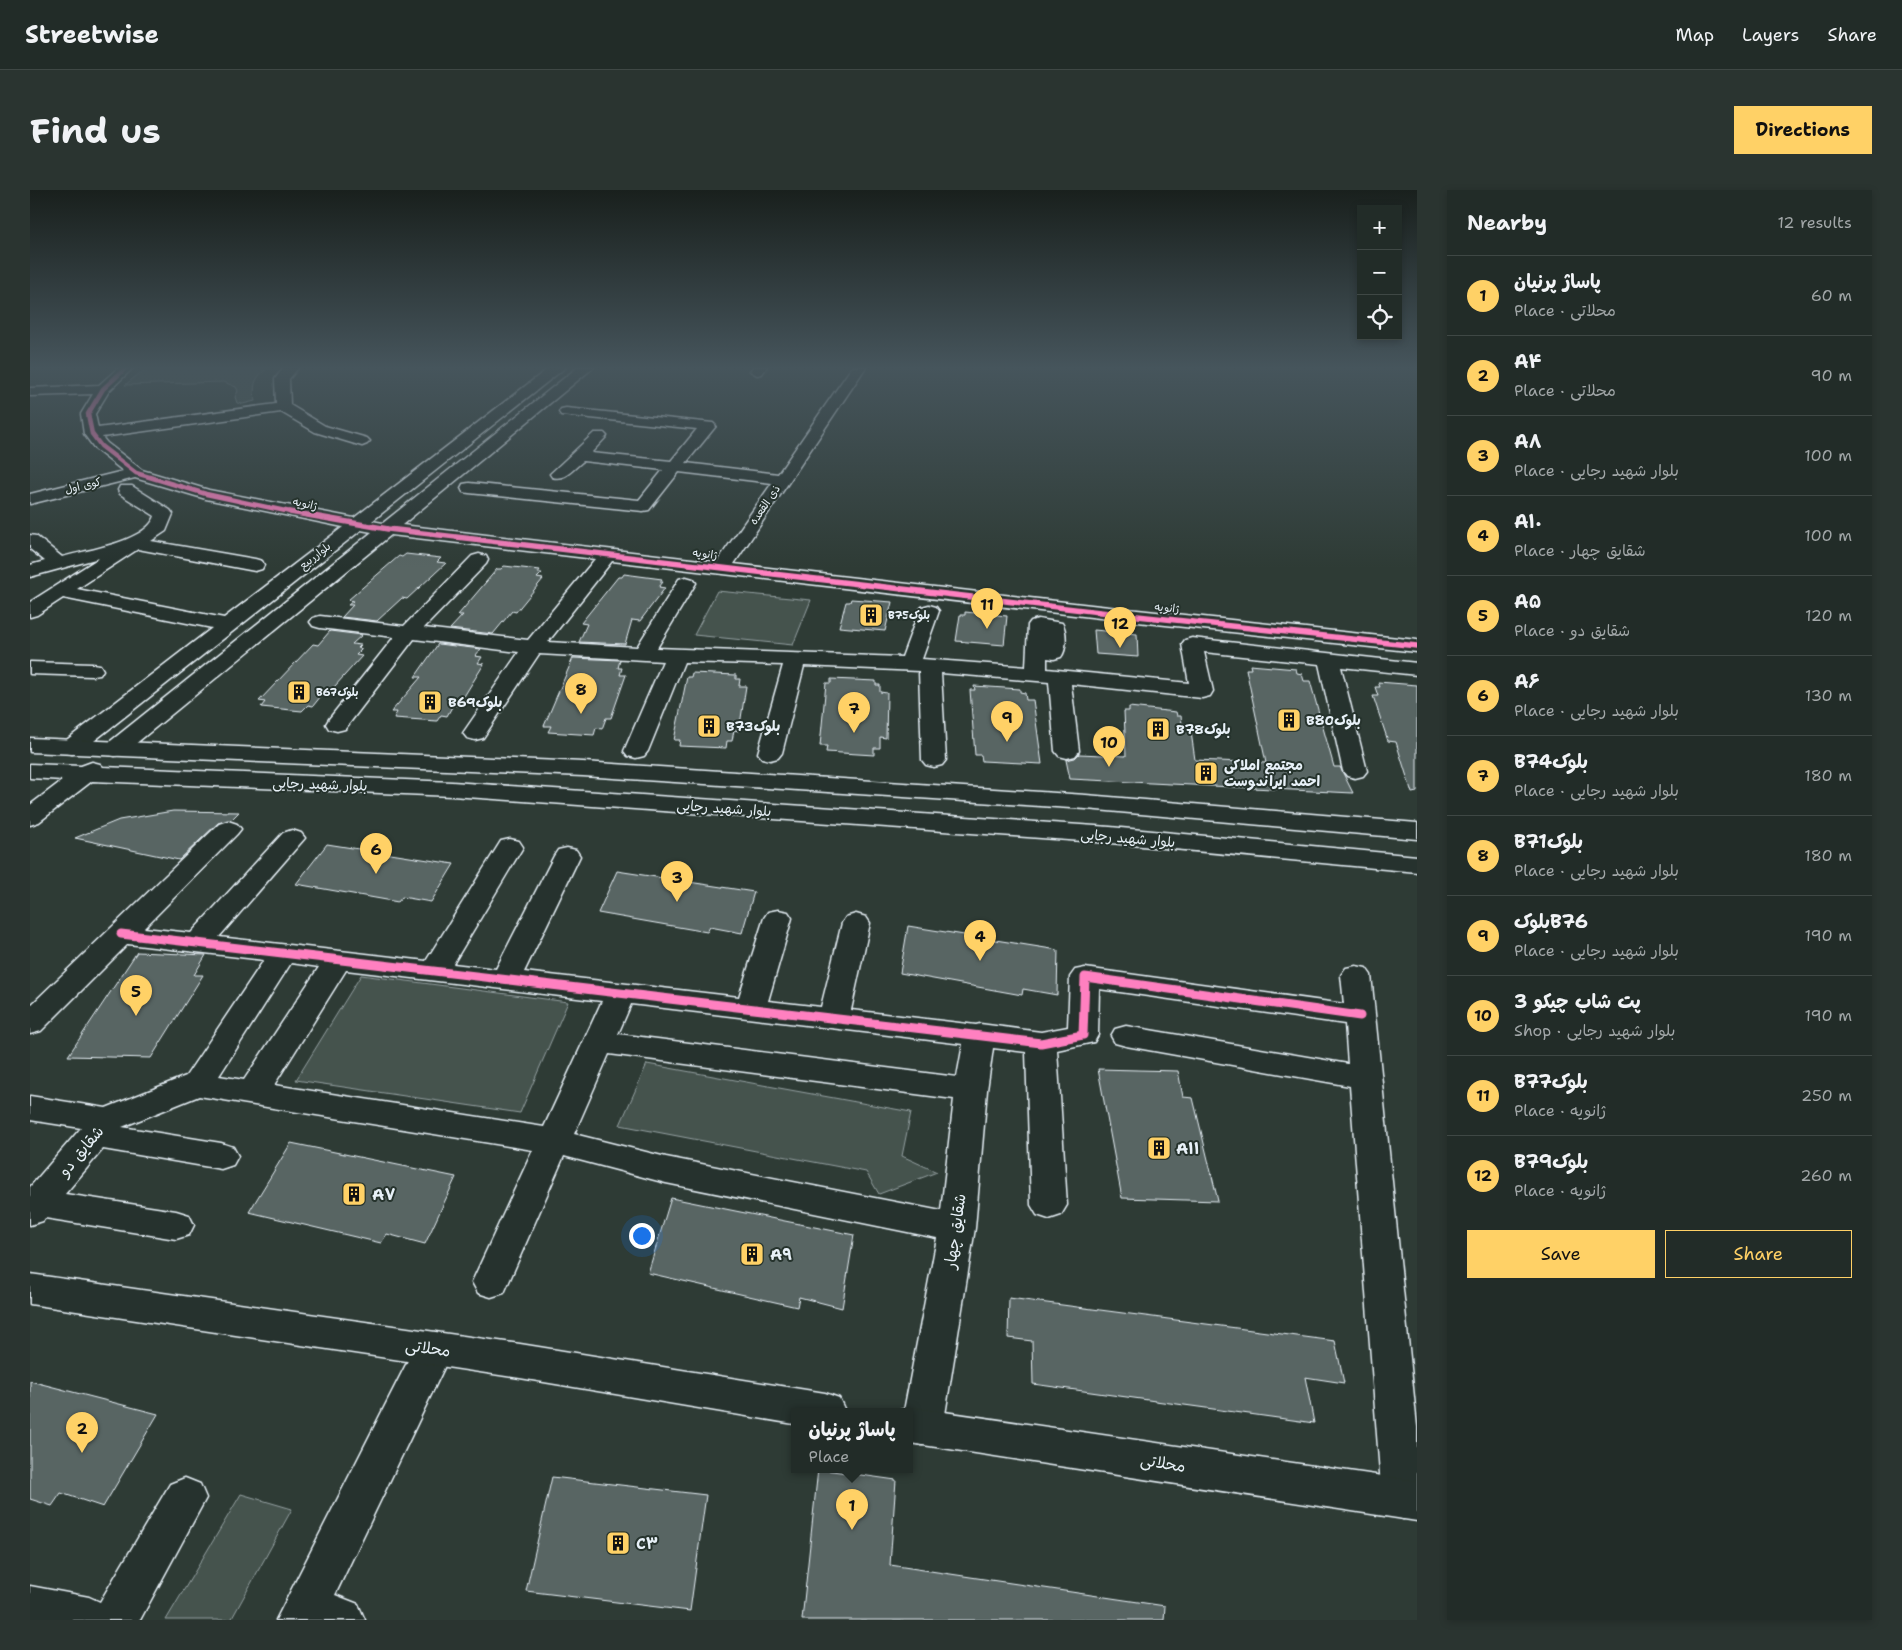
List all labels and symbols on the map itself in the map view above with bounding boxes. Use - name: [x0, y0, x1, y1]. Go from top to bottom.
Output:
- street label: کوی اول: [63, 474, 103, 498]
- street label: ذی القعده: [746, 482, 784, 528]
- street label: ژانویه: [291, 494, 319, 514]
- street label: بلوارربیع: [296, 539, 335, 574]
- street label: ژانویه: [692, 545, 718, 563]
- pin: 11: [971, 588, 1003, 629]
- street label: ژانویه: [1154, 599, 1180, 617]
- building icon: B75بلوک: [858, 602, 884, 628]
- pin: 12: [1104, 607, 1136, 648]
- place label: B75بلوک: [888, 608, 930, 623]
- pin: 8: [565, 673, 597, 714]
- building icon: B67بلوک: [286, 679, 312, 705]
- place label: B67بلوک: [316, 685, 358, 700]
- building icon: B69بلوک: [417, 689, 443, 715]
- pin: 7: [838, 692, 870, 733]
- place label: B69بلوک: [448, 693, 502, 712]
- pin: 9: [991, 701, 1023, 742]
- building icon: B80بلوک: [1276, 707, 1302, 733]
- place label: B80بلوک: [1306, 711, 1361, 730]
- building icon: B73بلوک: [696, 713, 722, 739]
- building icon: B78بلوک: [1145, 716, 1171, 742]
- place label: B73بلوک: [726, 717, 780, 736]
- place label: B78بلوک: [1176, 720, 1231, 739]
- pin: 10: [1093, 726, 1125, 767]
- place label: مجتمع املاکی احمد ایراندوست: [1224, 756, 1320, 791]
- building icon: مجتمع املاکی احمد ایراندوست: [1193, 760, 1219, 786]
- street label: بلوار شهید رجایی: [272, 773, 368, 795]
- street label: بلوار شهید رجایی: [676, 796, 772, 820]
- street label: بلوار شهید رجایی: [1080, 825, 1176, 851]
- pin: 6: [360, 833, 392, 874]
- pin: 3: [661, 861, 693, 902]
- pin: 4: [964, 920, 996, 961]
- pin: 5: [120, 975, 152, 1016]
- street label: شقایق دو: [52, 1121, 108, 1182]
- building icon: A۱۱: [1146, 1135, 1172, 1161]
- place label: A۱۱: [1176, 1138, 1200, 1159]
- building icon: A۷: [341, 1181, 367, 1207]
- place label: A۷: [372, 1184, 396, 1205]
- street label: شقایق چهار: [939, 1192, 971, 1272]
- your location: [629, 1223, 655, 1249]
- building icon: A۹: [739, 1241, 765, 1267]
- place label: A۹: [770, 1244, 792, 1265]
- street label: محلاتی: [404, 1334, 452, 1362]
- pin: 2: [66, 1412, 98, 1453]
- street label: محلاتی: [1139, 1449, 1187, 1477]
- pin: 1: [836, 1489, 868, 1530]
- building icon: C۳: [605, 1530, 631, 1556]
- place label: C۳: [636, 1533, 659, 1554]

